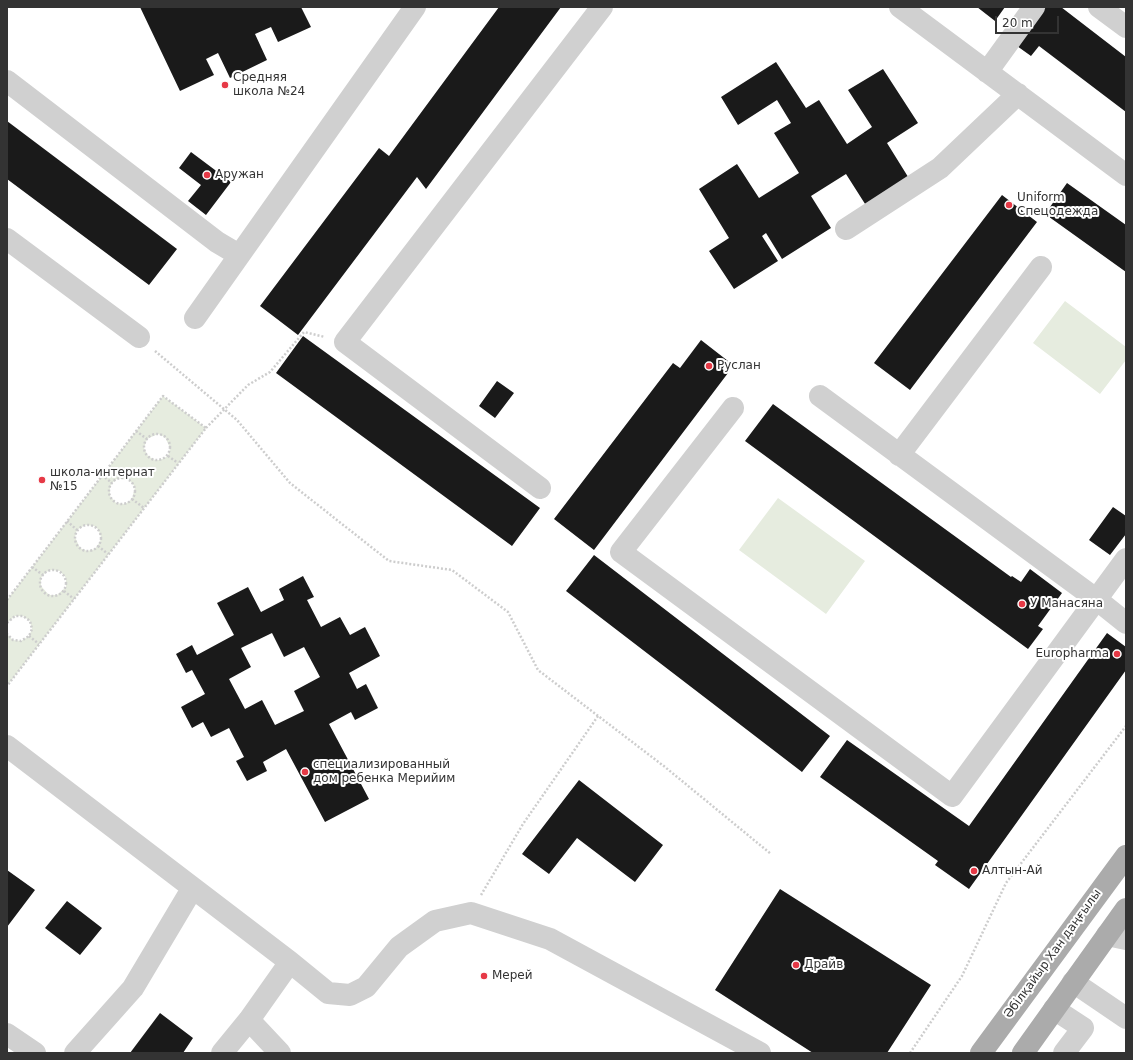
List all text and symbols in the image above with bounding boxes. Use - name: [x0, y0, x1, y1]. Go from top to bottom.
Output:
- scale bar: [997, 8, 1061, 34]
- text: 20 m: [1002, 16, 1033, 30]
- place label: Средняя школа №24: [233, 71, 305, 99]
- marker: Средняя школа №24: [220, 80, 230, 90]
- place label: Аружан: [215, 168, 264, 182]
- marker: Аружан: [202, 170, 212, 180]
- place label: Uniform Спецодежда: [1017, 191, 1098, 219]
- marker: Uniform Спецодежда: [1004, 200, 1014, 210]
- place label: Руслан: [717, 359, 761, 373]
- marker: Руслан: [704, 361, 714, 371]
- place label: школа-интернат №15: [50, 466, 155, 494]
- marker: школа-интернат №15: [37, 475, 47, 485]
- place label: У Манасяна: [1030, 597, 1103, 611]
- marker: У Манасяна: [1017, 599, 1027, 609]
- place label: Europharma: [1035, 647, 1109, 661]
- marker: Europharma: [1112, 649, 1122, 659]
- place label: специализированный дом ребенка Мерийим: [313, 758, 455, 786]
- marker: специализированный дом ребенка Мерийим: [300, 767, 310, 777]
- place label: Алтын-Ай: [982, 864, 1043, 878]
- marker: Алтын-Ай: [969, 866, 979, 876]
- street label: Әбілқайыр Хан даңғылы: [1001, 887, 1105, 1021]
- place label: Драйв: [804, 958, 843, 972]
- marker: Драйв: [791, 960, 801, 970]
- place label: Мерей: [492, 969, 533, 983]
- marker: Мерей: [479, 971, 489, 981]

